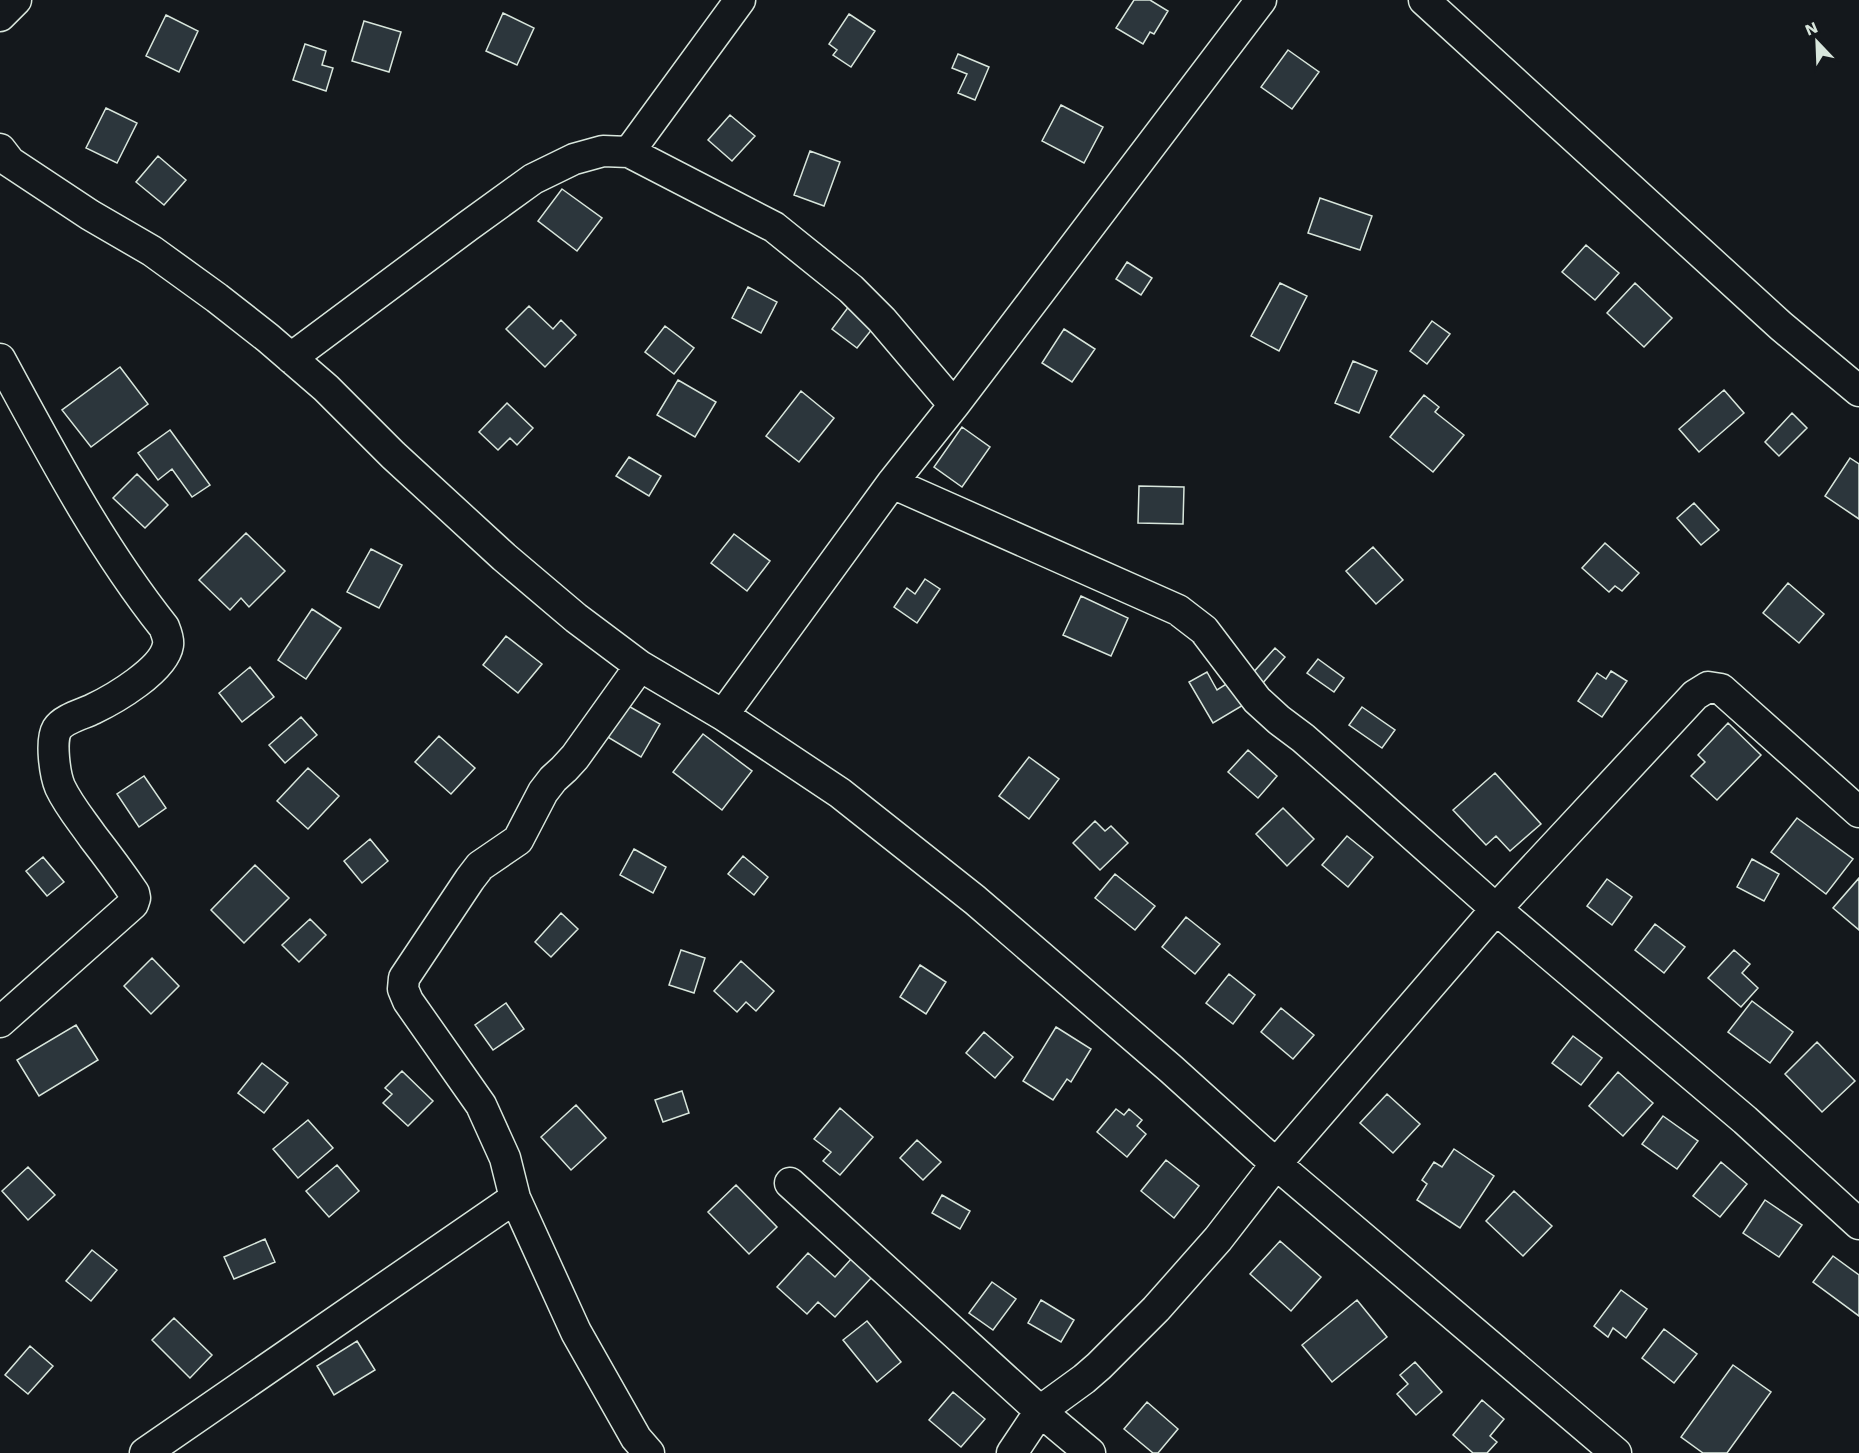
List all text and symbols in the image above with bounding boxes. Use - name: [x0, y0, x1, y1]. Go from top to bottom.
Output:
- north arrow: [1787, 12, 1847, 72]
- text: N: [1802, 18, 1821, 40]

